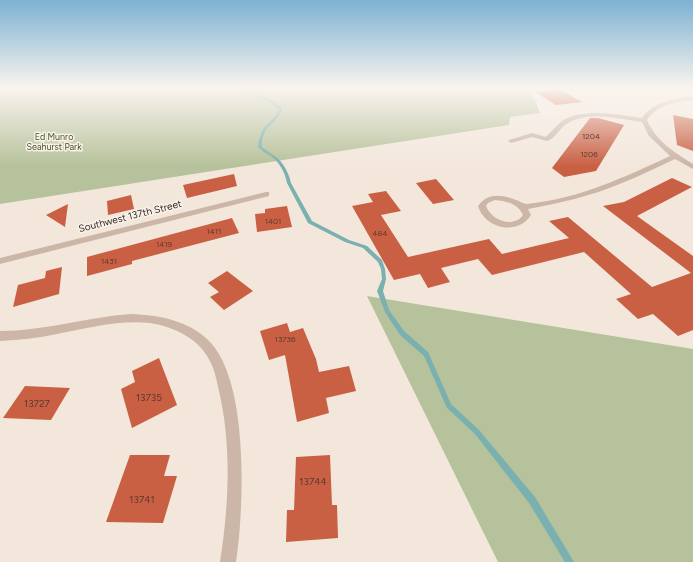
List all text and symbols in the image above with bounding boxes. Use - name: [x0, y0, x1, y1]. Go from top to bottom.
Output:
- park label: Ed Munro Seahurst Park: [26, 131, 82, 152]
- house number: 1204: [582, 131, 600, 141]
- house number: 1206: [580, 149, 598, 159]
- street label: Southwest 137th Street: [77, 197, 183, 235]
- house number: 1401: [265, 216, 281, 226]
- house number: 1411: [207, 226, 221, 236]
- house number: 484: [373, 228, 387, 238]
- house number: 1419: [156, 239, 173, 249]
- house number: 1431: [101, 256, 117, 266]
- house number: 13736: [275, 334, 296, 344]
- house number: 13735: [136, 391, 162, 404]
- house number: 13727: [24, 397, 51, 410]
- house number: 13744: [299, 475, 327, 488]
- house number: 13741: [129, 493, 155, 506]

